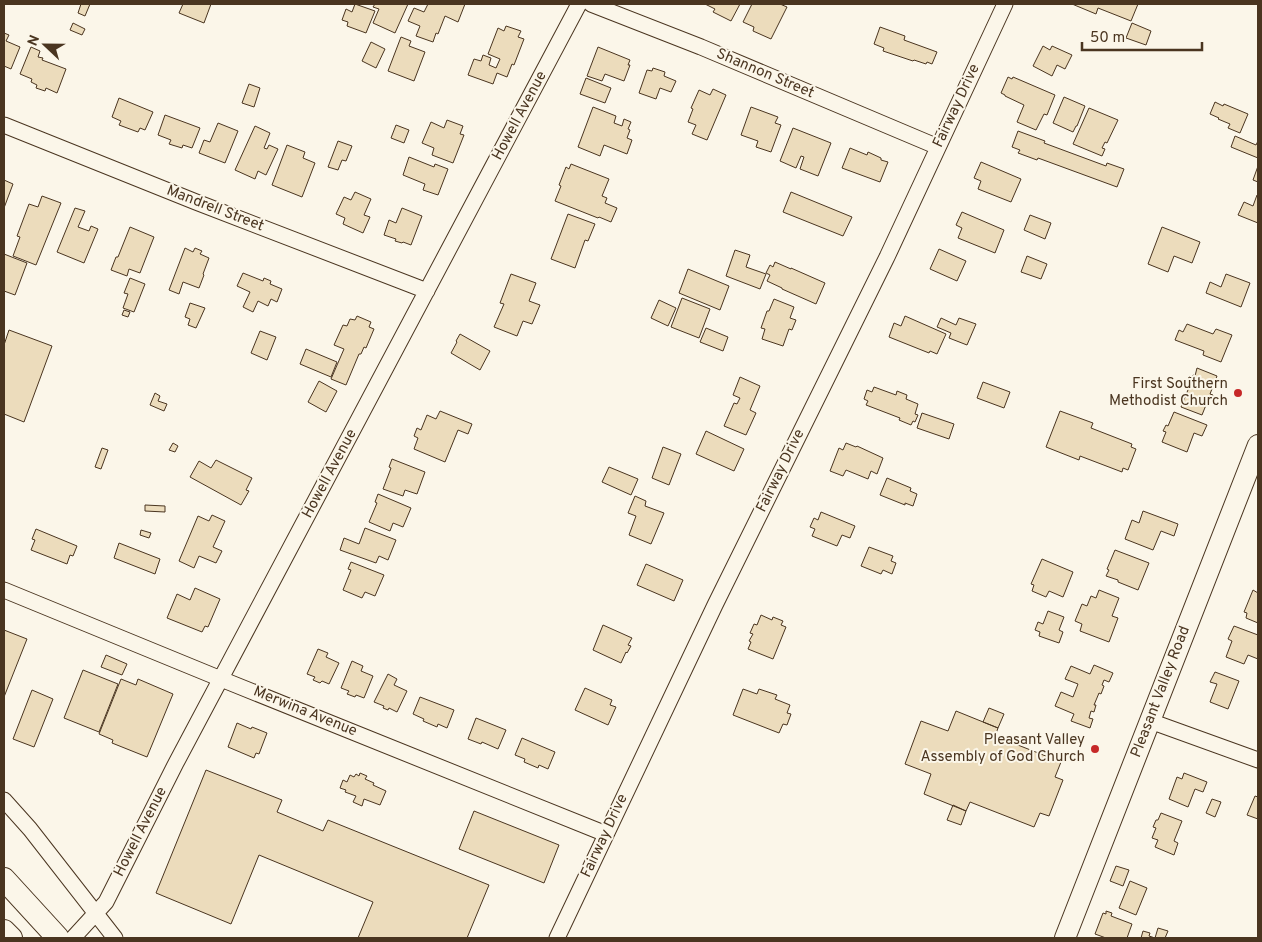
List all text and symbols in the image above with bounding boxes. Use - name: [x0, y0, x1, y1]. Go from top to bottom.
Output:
- north arrow: [20, 20, 70, 70]
- scale bar: [1082, 20, 1202, 52]
- text: 50 m: [1090, 29, 1125, 48]
- text: N: [25, 33, 44, 49]
- street label: Shannon Street: [713, 45, 817, 103]
- street label: Fairway Drive: [929, 61, 985, 151]
- street label: Howell Avenue: [489, 68, 551, 164]
- street label: Mandrell Street: [164, 182, 266, 236]
- place label: First Southern Methodist Church: [1109, 375, 1228, 411]
- marker: First Southern Methodist Church: [1232, 387, 1244, 399]
- street label: Howell Avenue: [299, 426, 361, 522]
- street label: Fairway Drive: [753, 426, 809, 516]
- street label: Pleasant Valley Road: [1127, 623, 1195, 761]
- street label: Merwina Avenue: [250, 683, 360, 741]
- place label: Pleasant Valley Assembly of God Church: [920, 731, 1085, 767]
- marker: Pleasant Valley Assembly of God Church: [1089, 743, 1101, 755]
- street label: Howell Avenue: [110, 784, 172, 880]
- street label: Fairway Drive: [577, 791, 633, 881]

